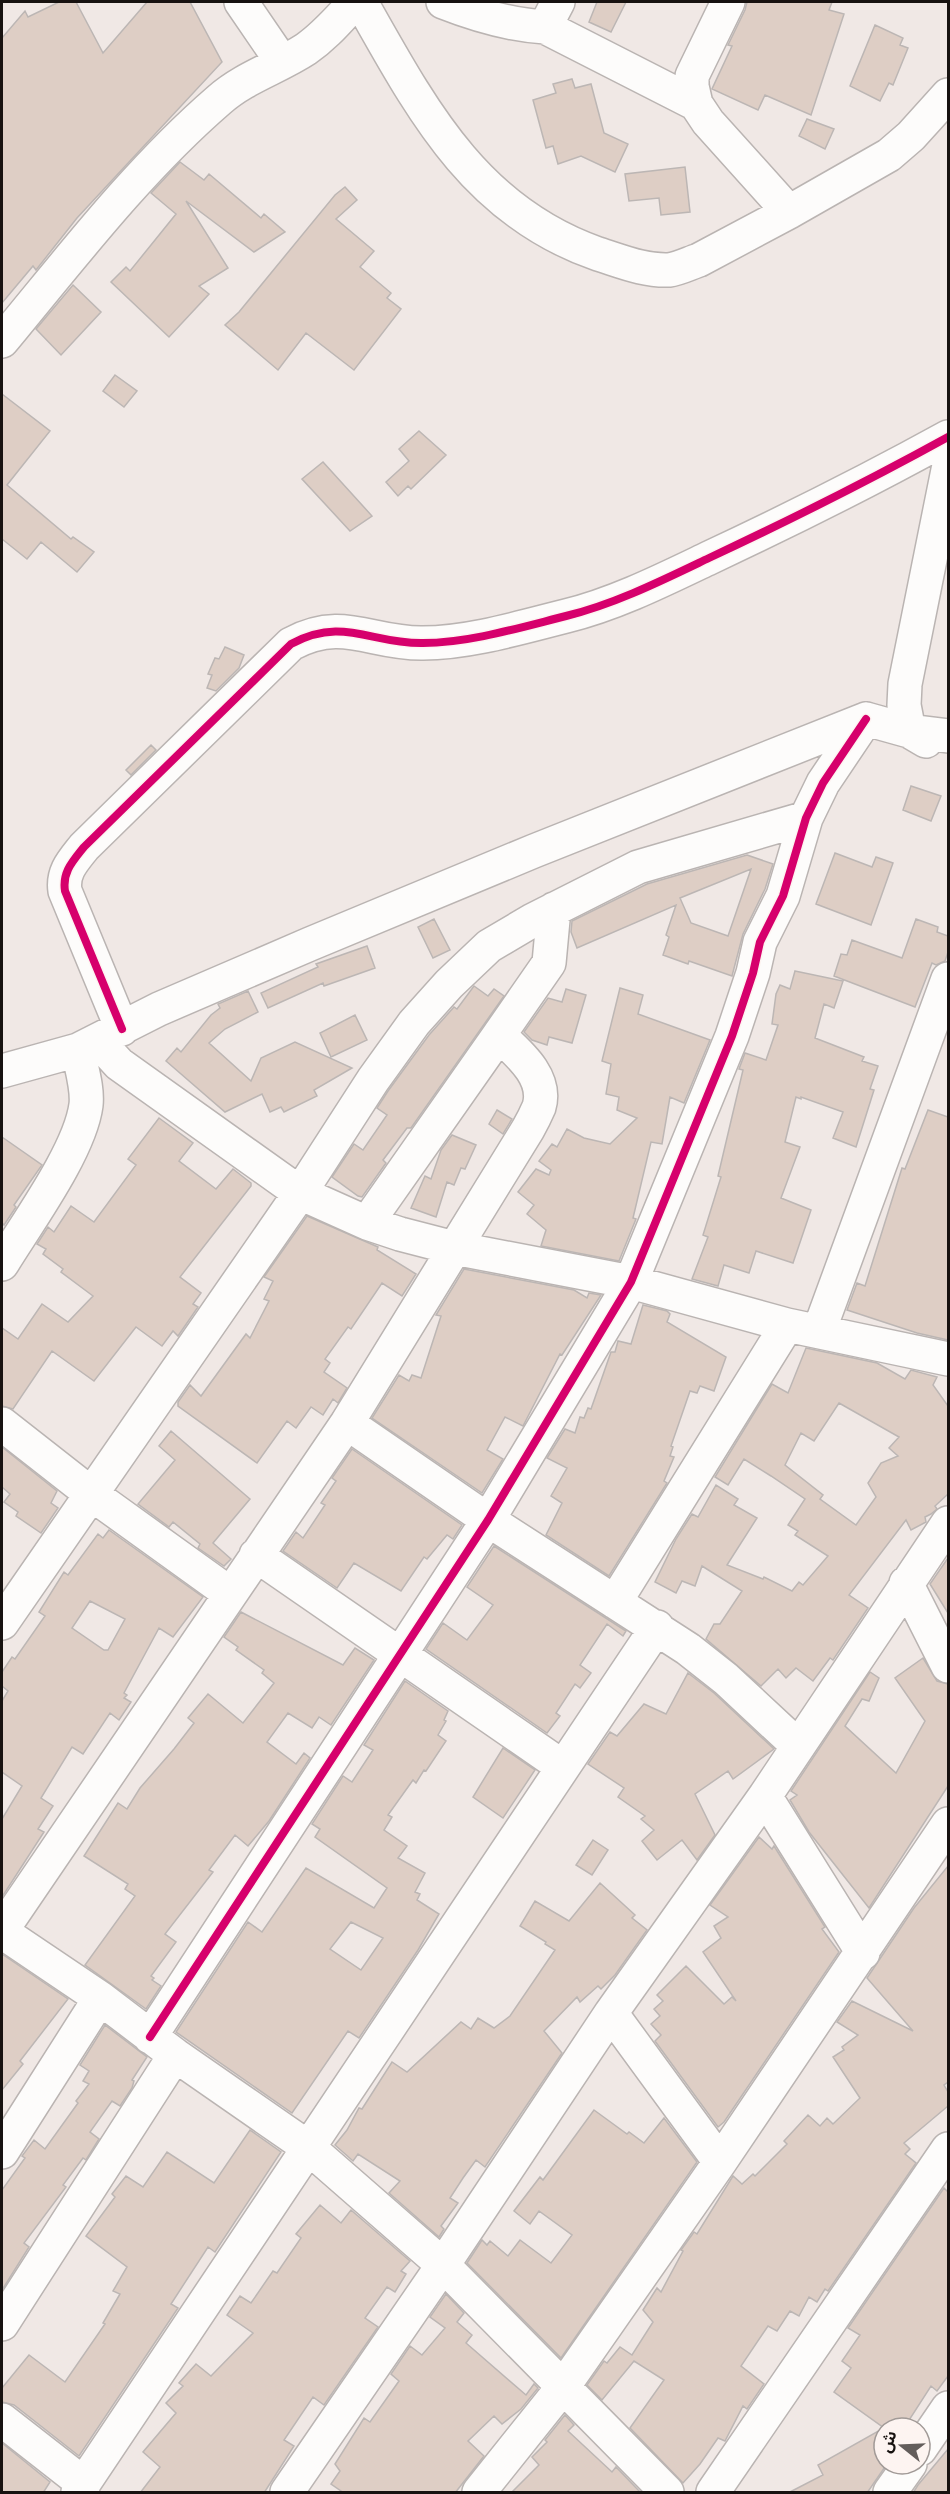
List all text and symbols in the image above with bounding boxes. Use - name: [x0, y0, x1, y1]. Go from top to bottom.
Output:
- north arrow: [872, 2416, 932, 2476]
- text: ش: [874, 2427, 902, 2455]

